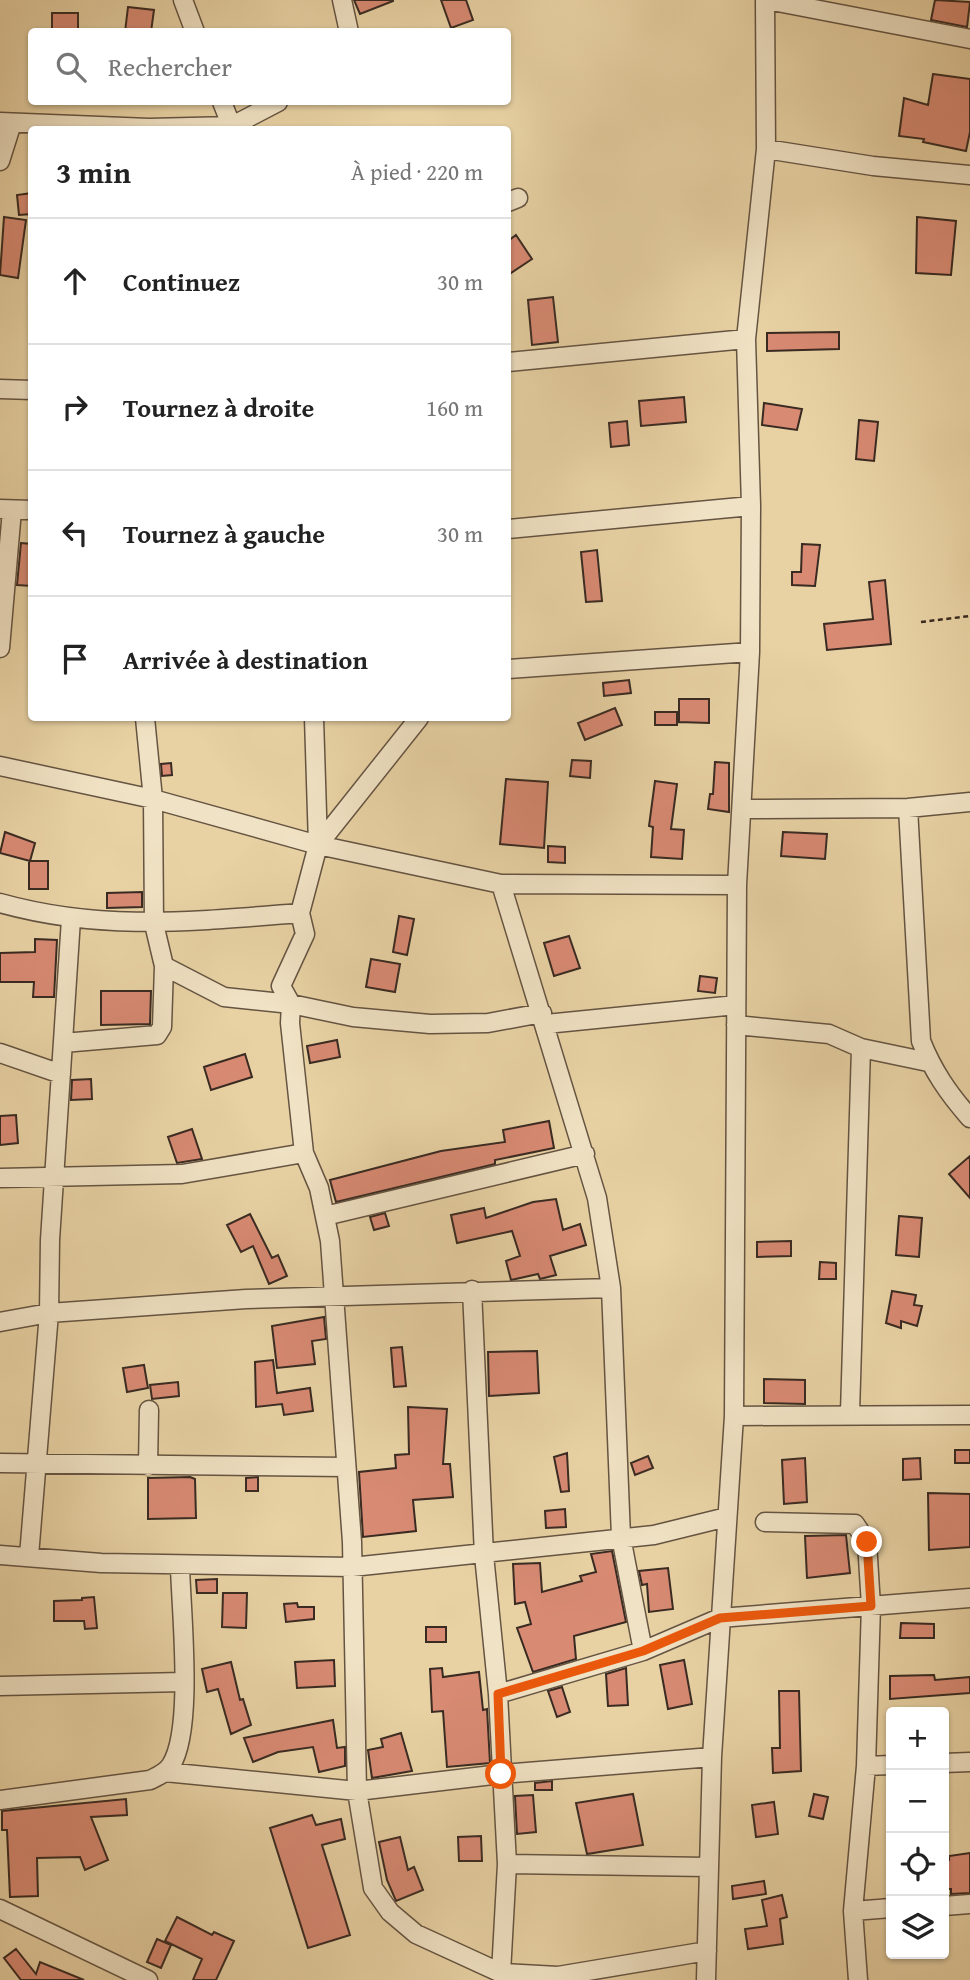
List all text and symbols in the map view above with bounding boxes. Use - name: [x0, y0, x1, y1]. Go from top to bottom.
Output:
- search box: [28, 28, 511, 105]
- text: Rechercher: [108, 47, 232, 86]
- icon: search: [52, 48, 90, 86]
- text: 3 min: [56, 150, 131, 194]
- text: À pied · 220 m: [351, 155, 483, 188]
- icon: ahead: [56, 262, 94, 300]
- text: Continuez: [123, 262, 240, 301]
- text: 30 m: [437, 265, 483, 298]
- icon: right: [56, 388, 94, 426]
- text: Tournez à droite: [123, 388, 314, 427]
- text: 160 m: [426, 391, 483, 424]
- icon: left: [56, 514, 94, 552]
- text: Tournez à gauche: [123, 514, 325, 553]
- text: 30 m: [437, 517, 483, 550]
- icon: arrive: [56, 640, 94, 678]
- text: Arrivée à destination: [123, 640, 368, 679]
- route end: [851, 1526, 882, 1557]
- map controls: [886, 1707, 949, 1959]
- button: +: [886, 1707, 949, 1770]
- route start: [485, 1758, 516, 1789]
- button: −: [886, 1770, 949, 1833]
- button: locate: [886, 1833, 949, 1896]
- button: layers: [886, 1896, 949, 1959]

